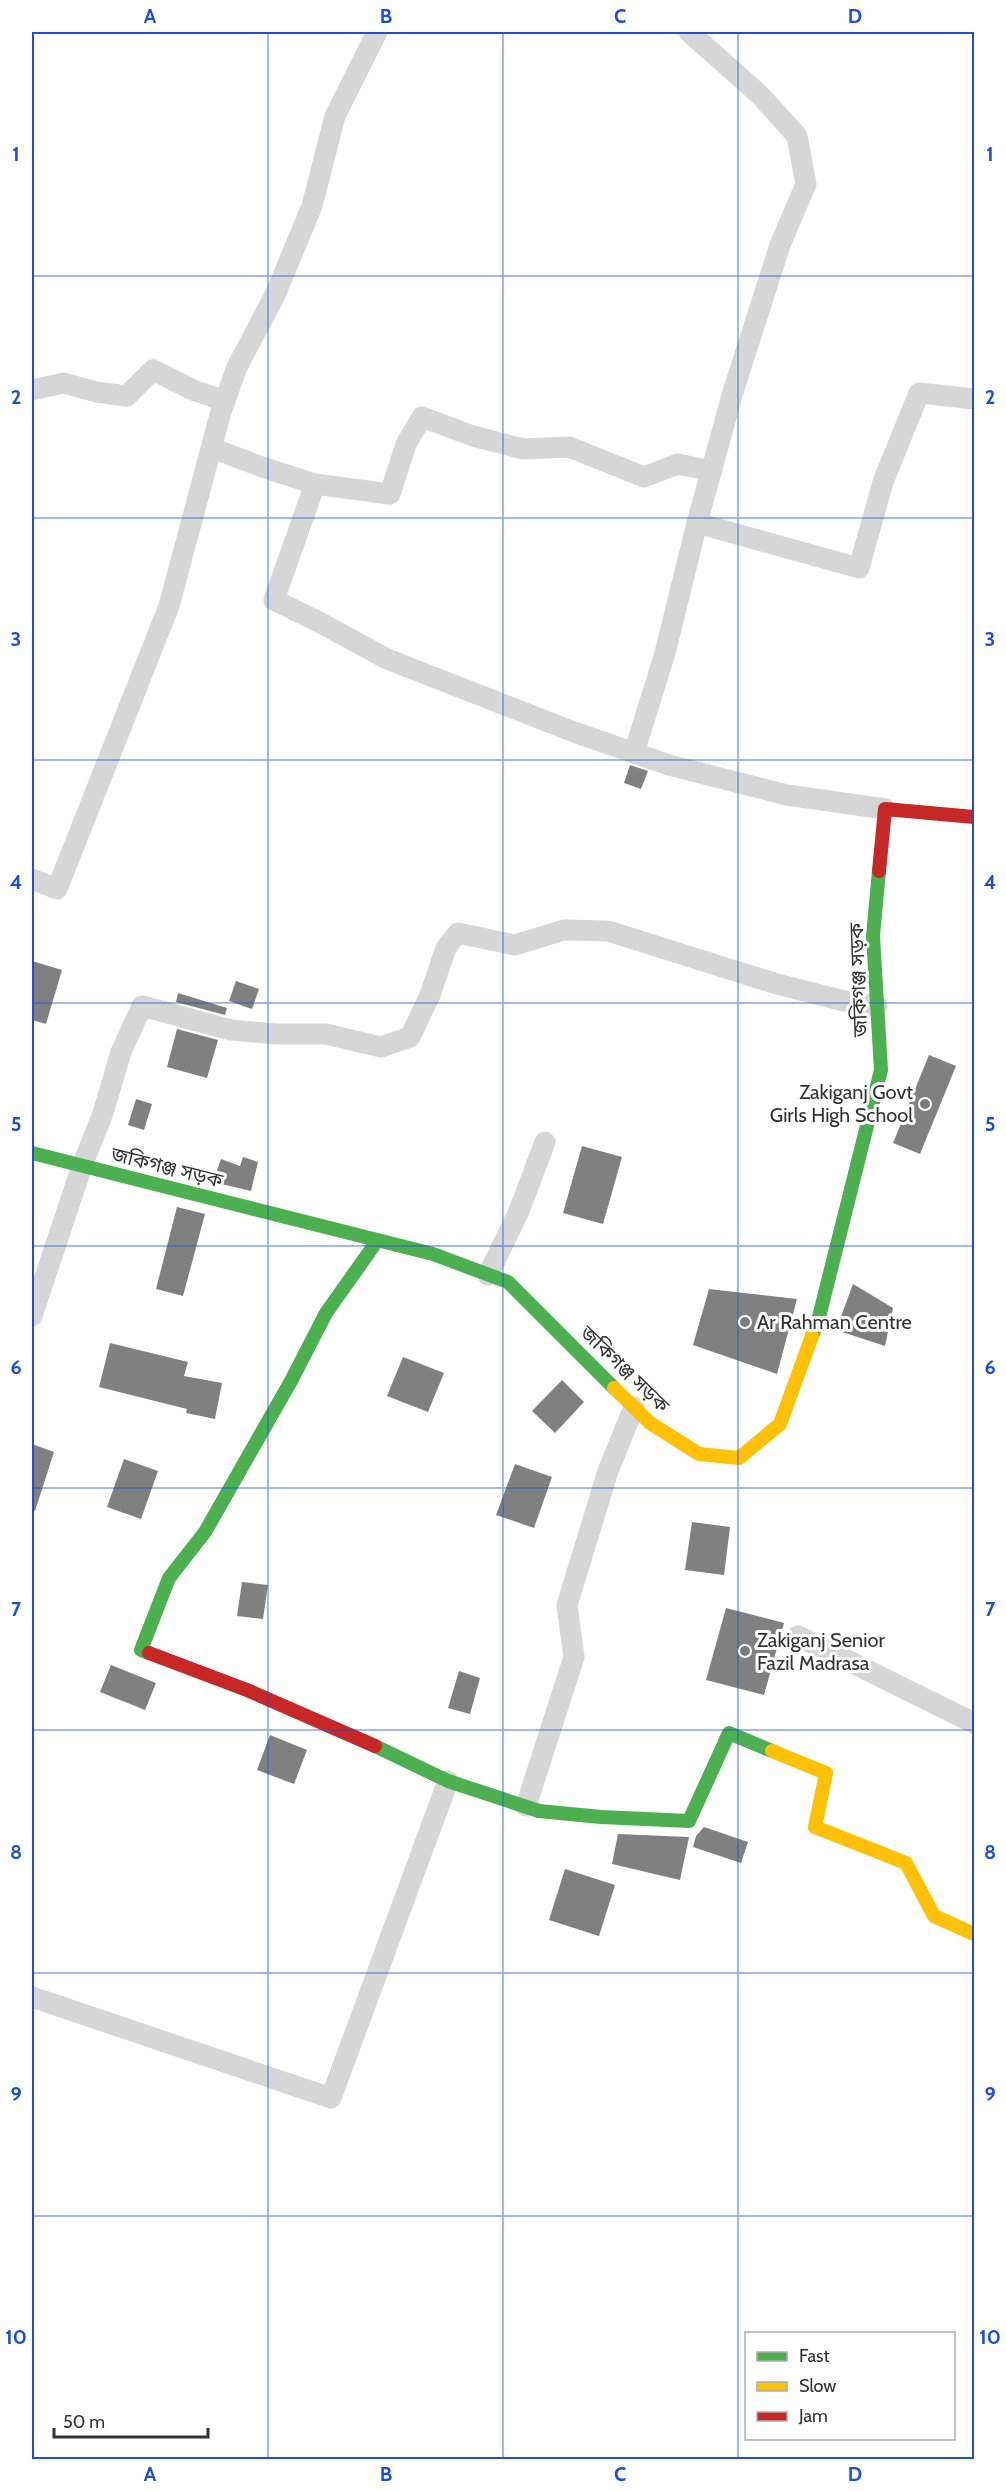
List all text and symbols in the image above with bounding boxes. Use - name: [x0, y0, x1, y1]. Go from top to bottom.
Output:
- text: A: [144, 4, 157, 28]
- text: B: [380, 4, 392, 28]
- text: C: [614, 4, 626, 28]
- text: D: [848, 4, 862, 28]
- text: 1: [12, 142, 20, 166]
- text: 1: [986, 142, 994, 166]
- text: 2: [11, 385, 21, 409]
- text: 2: [985, 385, 995, 409]
- text: 3: [11, 627, 21, 651]
- text: 3: [985, 627, 995, 651]
- text: 4: [10, 870, 22, 894]
- text: 4: [984, 870, 996, 894]
- street label: জকিগঞ্জ সড়ক: [844, 922, 872, 1039]
- place label: Zakiganj Govt Girls High School: [770, 1080, 913, 1127]
- marker: Zakiganj Govt Girls High School: [918, 1097, 932, 1111]
- text: 5: [11, 1112, 21, 1136]
- text: 5: [985, 1112, 995, 1136]
- street label: জকিগঞ্জ সড়ক: [108, 1141, 226, 1193]
- place label: Ar Rahman Centre: [757, 1310, 912, 1334]
- marker: Ar Rahman Centre: [738, 1315, 752, 1329]
- street label: জকিগঞ্জ সড়ক: [575, 1320, 675, 1418]
- text: 6: [10, 1355, 22, 1379]
- text: 6: [984, 1355, 996, 1379]
- text: 7: [11, 1597, 22, 1621]
- text: 7: [985, 1597, 996, 1621]
- place label: Zakiganj Senior Fazil Madrasa: [757, 1628, 885, 1675]
- marker: Zakiganj Senior Fazil Madrasa: [738, 1644, 752, 1658]
- text: 8: [10, 1840, 22, 1864]
- text: 8: [984, 1840, 996, 1864]
- text: 9: [10, 2082, 22, 2106]
- text: 9: [984, 2082, 996, 2106]
- text: 10: [5, 2325, 27, 2349]
- text: 10: [979, 2325, 1001, 2349]
- legend: [745, 2332, 955, 2440]
- text: Fast: [799, 2345, 830, 2367]
- text: Slow: [799, 2375, 836, 2397]
- scale bar: [54, 2401, 208, 2439]
- text: Jam: [798, 2405, 828, 2427]
- text: 50 m: [63, 2411, 105, 2433]
- text: A: [144, 2462, 157, 2486]
- text: B: [380, 2462, 392, 2486]
- text: C: [614, 2462, 626, 2486]
- text: D: [848, 2462, 862, 2486]

